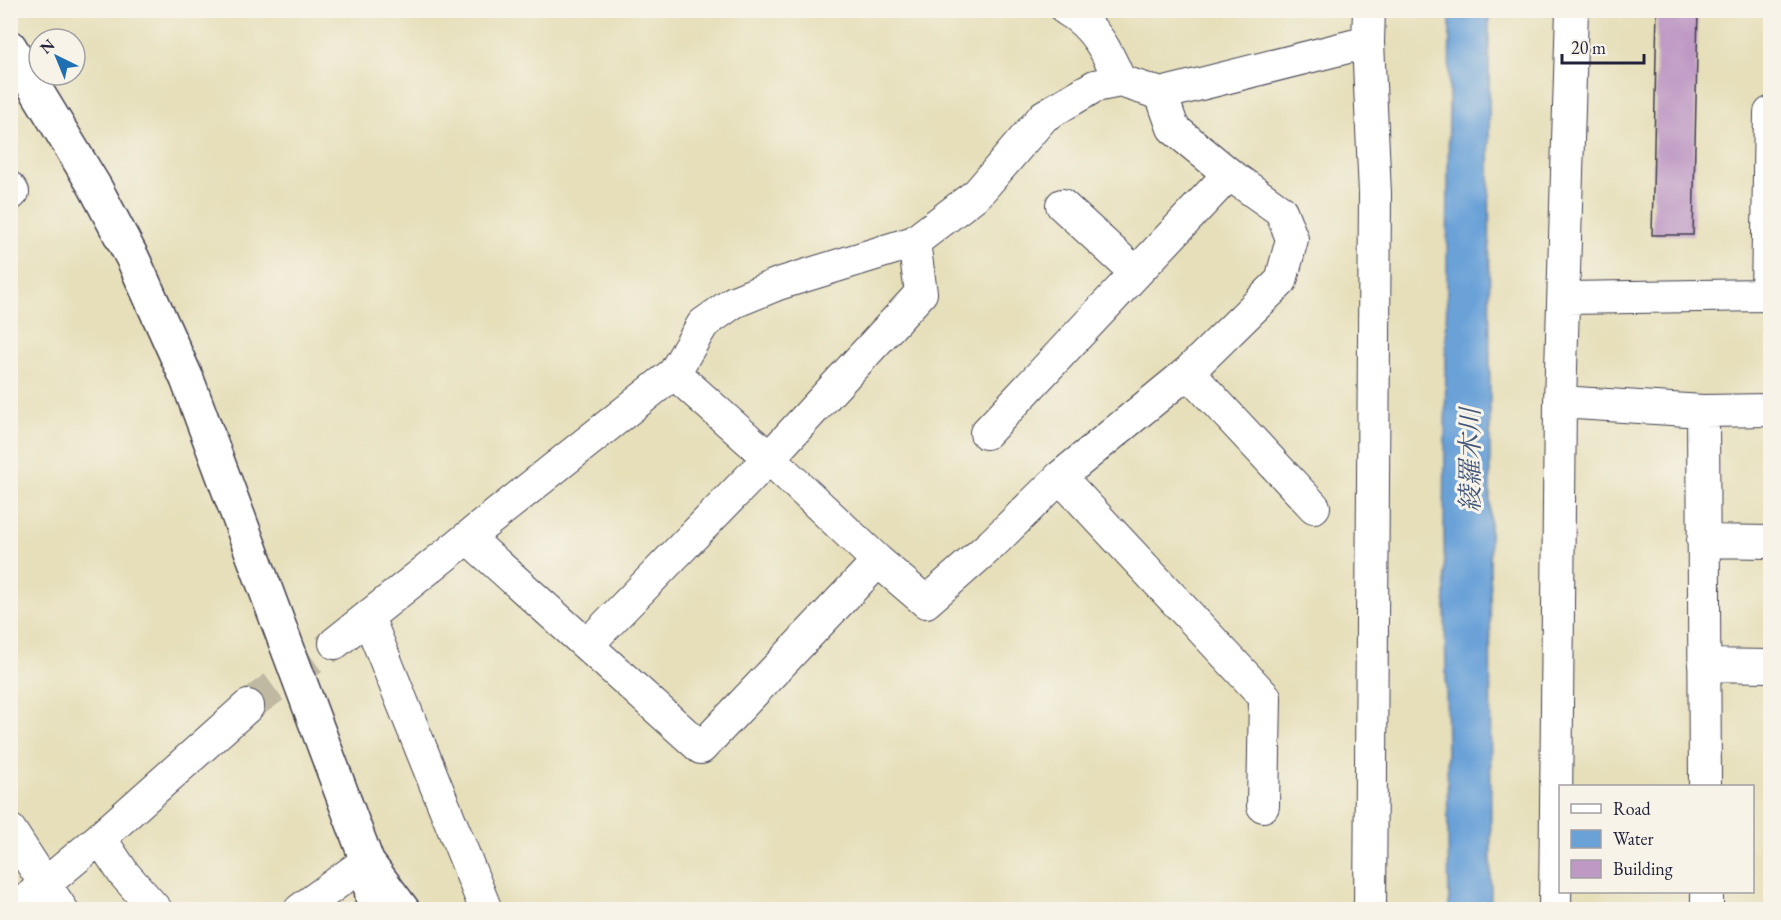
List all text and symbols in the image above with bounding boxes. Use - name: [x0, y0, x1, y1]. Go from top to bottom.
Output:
- north arrow: [27, 27, 87, 87]
- scale bar: [1562, 27, 1644, 65]
- text: N: [35, 34, 59, 58]
- text: 20 m: [1571, 36, 1606, 59]
- water label: 綾羅木川: [1453, 405, 1487, 512]
- legend: [1559, 785, 1754, 893]
- text: Road: [1613, 797, 1652, 820]
- text: Water: [1613, 827, 1654, 850]
- text: Building: [1613, 857, 1673, 880]

